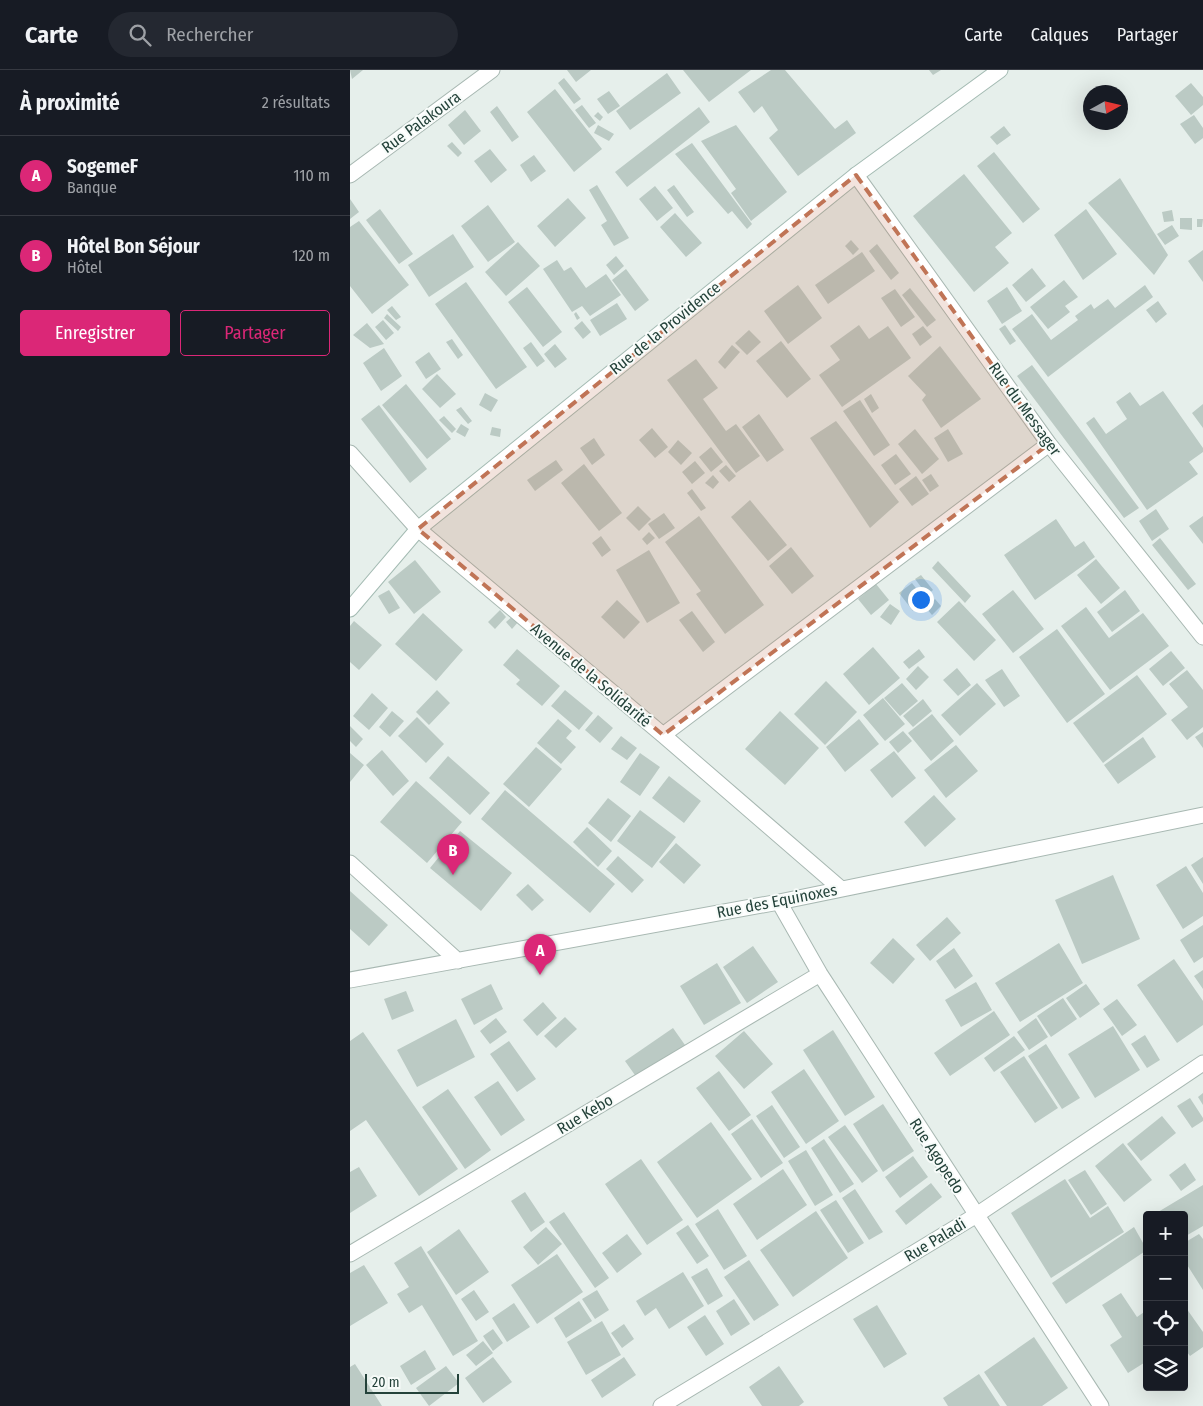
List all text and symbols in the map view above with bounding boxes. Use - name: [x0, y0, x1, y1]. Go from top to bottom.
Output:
- search box: [108, 12, 458, 57]
- text: Carte: [25, 21, 78, 49]
- icon: search: [126, 21, 154, 49]
- text: Rechercher: [166, 23, 253, 46]
- text: Carte: [964, 24, 1003, 46]
- text: Calques: [1031, 24, 1089, 46]
- text: Partager: [1117, 24, 1178, 46]
- north arrow: [1083, 85, 1128, 130]
- street label: Rue Palakoura: [378, 87, 464, 157]
- text: À proximité: [20, 90, 120, 116]
- text: 2 résultats: [262, 93, 330, 112]
- text: SogemeF: [67, 155, 138, 178]
- text: A: [32, 166, 40, 185]
- text: 110 m: [293, 166, 330, 185]
- text: Banque: [67, 178, 117, 197]
- text: Hôtel Bon Séjour: [67, 235, 200, 258]
- text: B: [32, 246, 40, 265]
- text: 120 m: [292, 246, 330, 265]
- text: Hôtel: [67, 258, 102, 277]
- street label: Rue de la Providence: [606, 278, 724, 378]
- button: Enregistrer: [20, 310, 170, 356]
- button: Partager: [180, 310, 330, 356]
- street label: Rue du Messager: [985, 359, 1065, 460]
- your location: [908, 587, 934, 613]
- street label: Avenue de la Solidarité: [527, 619, 655, 731]
- pin: B: [437, 834, 469, 875]
- street label: Rue des Equinoxes: [715, 880, 839, 922]
- pin: A: [524, 934, 556, 975]
- street label: Rue Kebo: [554, 1090, 616, 1138]
- street label: Rue Agopedo: [906, 1115, 968, 1197]
- map controls: [1143, 1211, 1188, 1391]
- button: +: [1143, 1211, 1188, 1256]
- street label: Rue Paladi: [901, 1214, 969, 1266]
- button: −: [1143, 1256, 1188, 1301]
- button: locate: [1143, 1301, 1188, 1346]
- button: layers: [1143, 1346, 1188, 1391]
- scale bar: [365, 1371, 459, 1394]
- text: 20 m: [372, 1374, 400, 1391]

